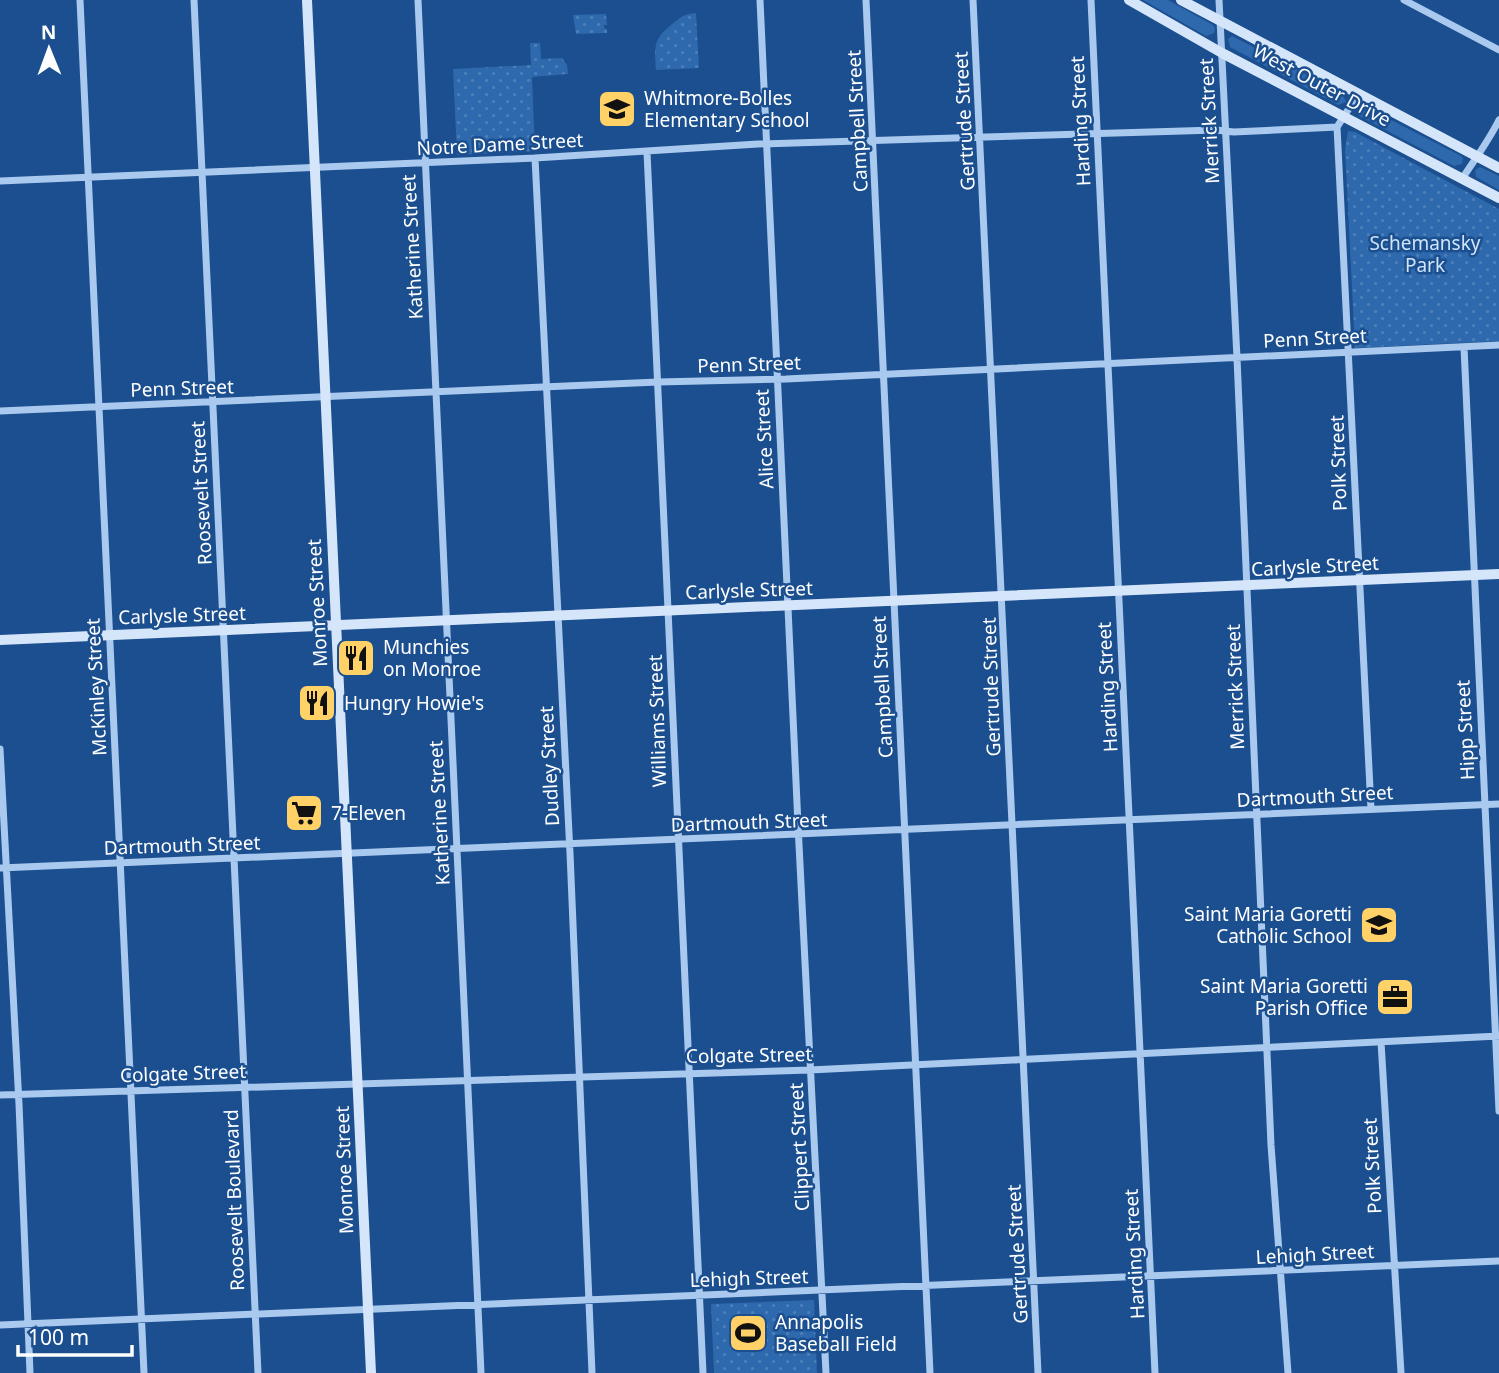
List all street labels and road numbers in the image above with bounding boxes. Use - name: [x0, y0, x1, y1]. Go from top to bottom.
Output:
- street label: West Outer Drive: [1248, 38, 1396, 132]
- street label: Campbell Street: [840, 49, 874, 193]
- street label: Gertrude Street: [947, 51, 981, 191]
- street label: Harding Street: [1064, 55, 1096, 187]
- street label: Merrick Street: [1193, 57, 1225, 185]
- street label: Notre Dame Street: [416, 127, 584, 161]
- street label: Katherine Street: [395, 174, 429, 320]
- street label: Penn Street: [1263, 322, 1368, 354]
- street label: Penn Street: [697, 349, 801, 379]
- street label: Penn Street: [130, 373, 234, 403]
- street label: Alice Street: [748, 388, 780, 490]
- street label: Polk Street: [1323, 414, 1353, 511]
- street label: Roosevelt Street: [184, 420, 218, 566]
- street label: Monroe Street: [301, 538, 333, 668]
- street label: Carlysle Street: [1250, 550, 1380, 582]
- street label: Carlysle Street: [685, 575, 813, 605]
- street label: Carlysle Street: [118, 600, 246, 630]
- street label: Campbell Street: [865, 615, 899, 759]
- street label: McKinley Street: [79, 617, 113, 756]
- street label: Gertrude Street: [976, 617, 1006, 757]
- street label: Harding Street: [1091, 621, 1123, 753]
- street label: Merrick Street: [1220, 624, 1250, 750]
- street label: Williams Street: [642, 654, 672, 788]
- street label: Hipp Street: [1449, 679, 1481, 781]
- street label: Dudley Street: [533, 705, 565, 827]
- street label: Katherine Street: [422, 740, 456, 886]
- street label: Dartmouth Street: [1236, 779, 1394, 813]
- street label: Dartmouth Street: [670, 806, 828, 838]
- street label: Dartmouth Street: [103, 829, 261, 861]
- street label: Colgate Street: [686, 1041, 813, 1069]
- street label: Colgate Street: [119, 1058, 247, 1088]
- street label: Clippert Street: [783, 1082, 815, 1212]
- street label: Monroe Street: [329, 1105, 359, 1234]
- street label: Roosevelt Boulevard: [218, 1109, 250, 1291]
- street label: Polk Street: [1356, 1117, 1387, 1215]
- street label: Gertrude Street: [1000, 1184, 1034, 1324]
- street label: Harding Street: [1118, 1188, 1150, 1320]
- street label: Lehigh Street: [1255, 1238, 1375, 1270]
- street label: Lehigh Street: [689, 1263, 809, 1293]

